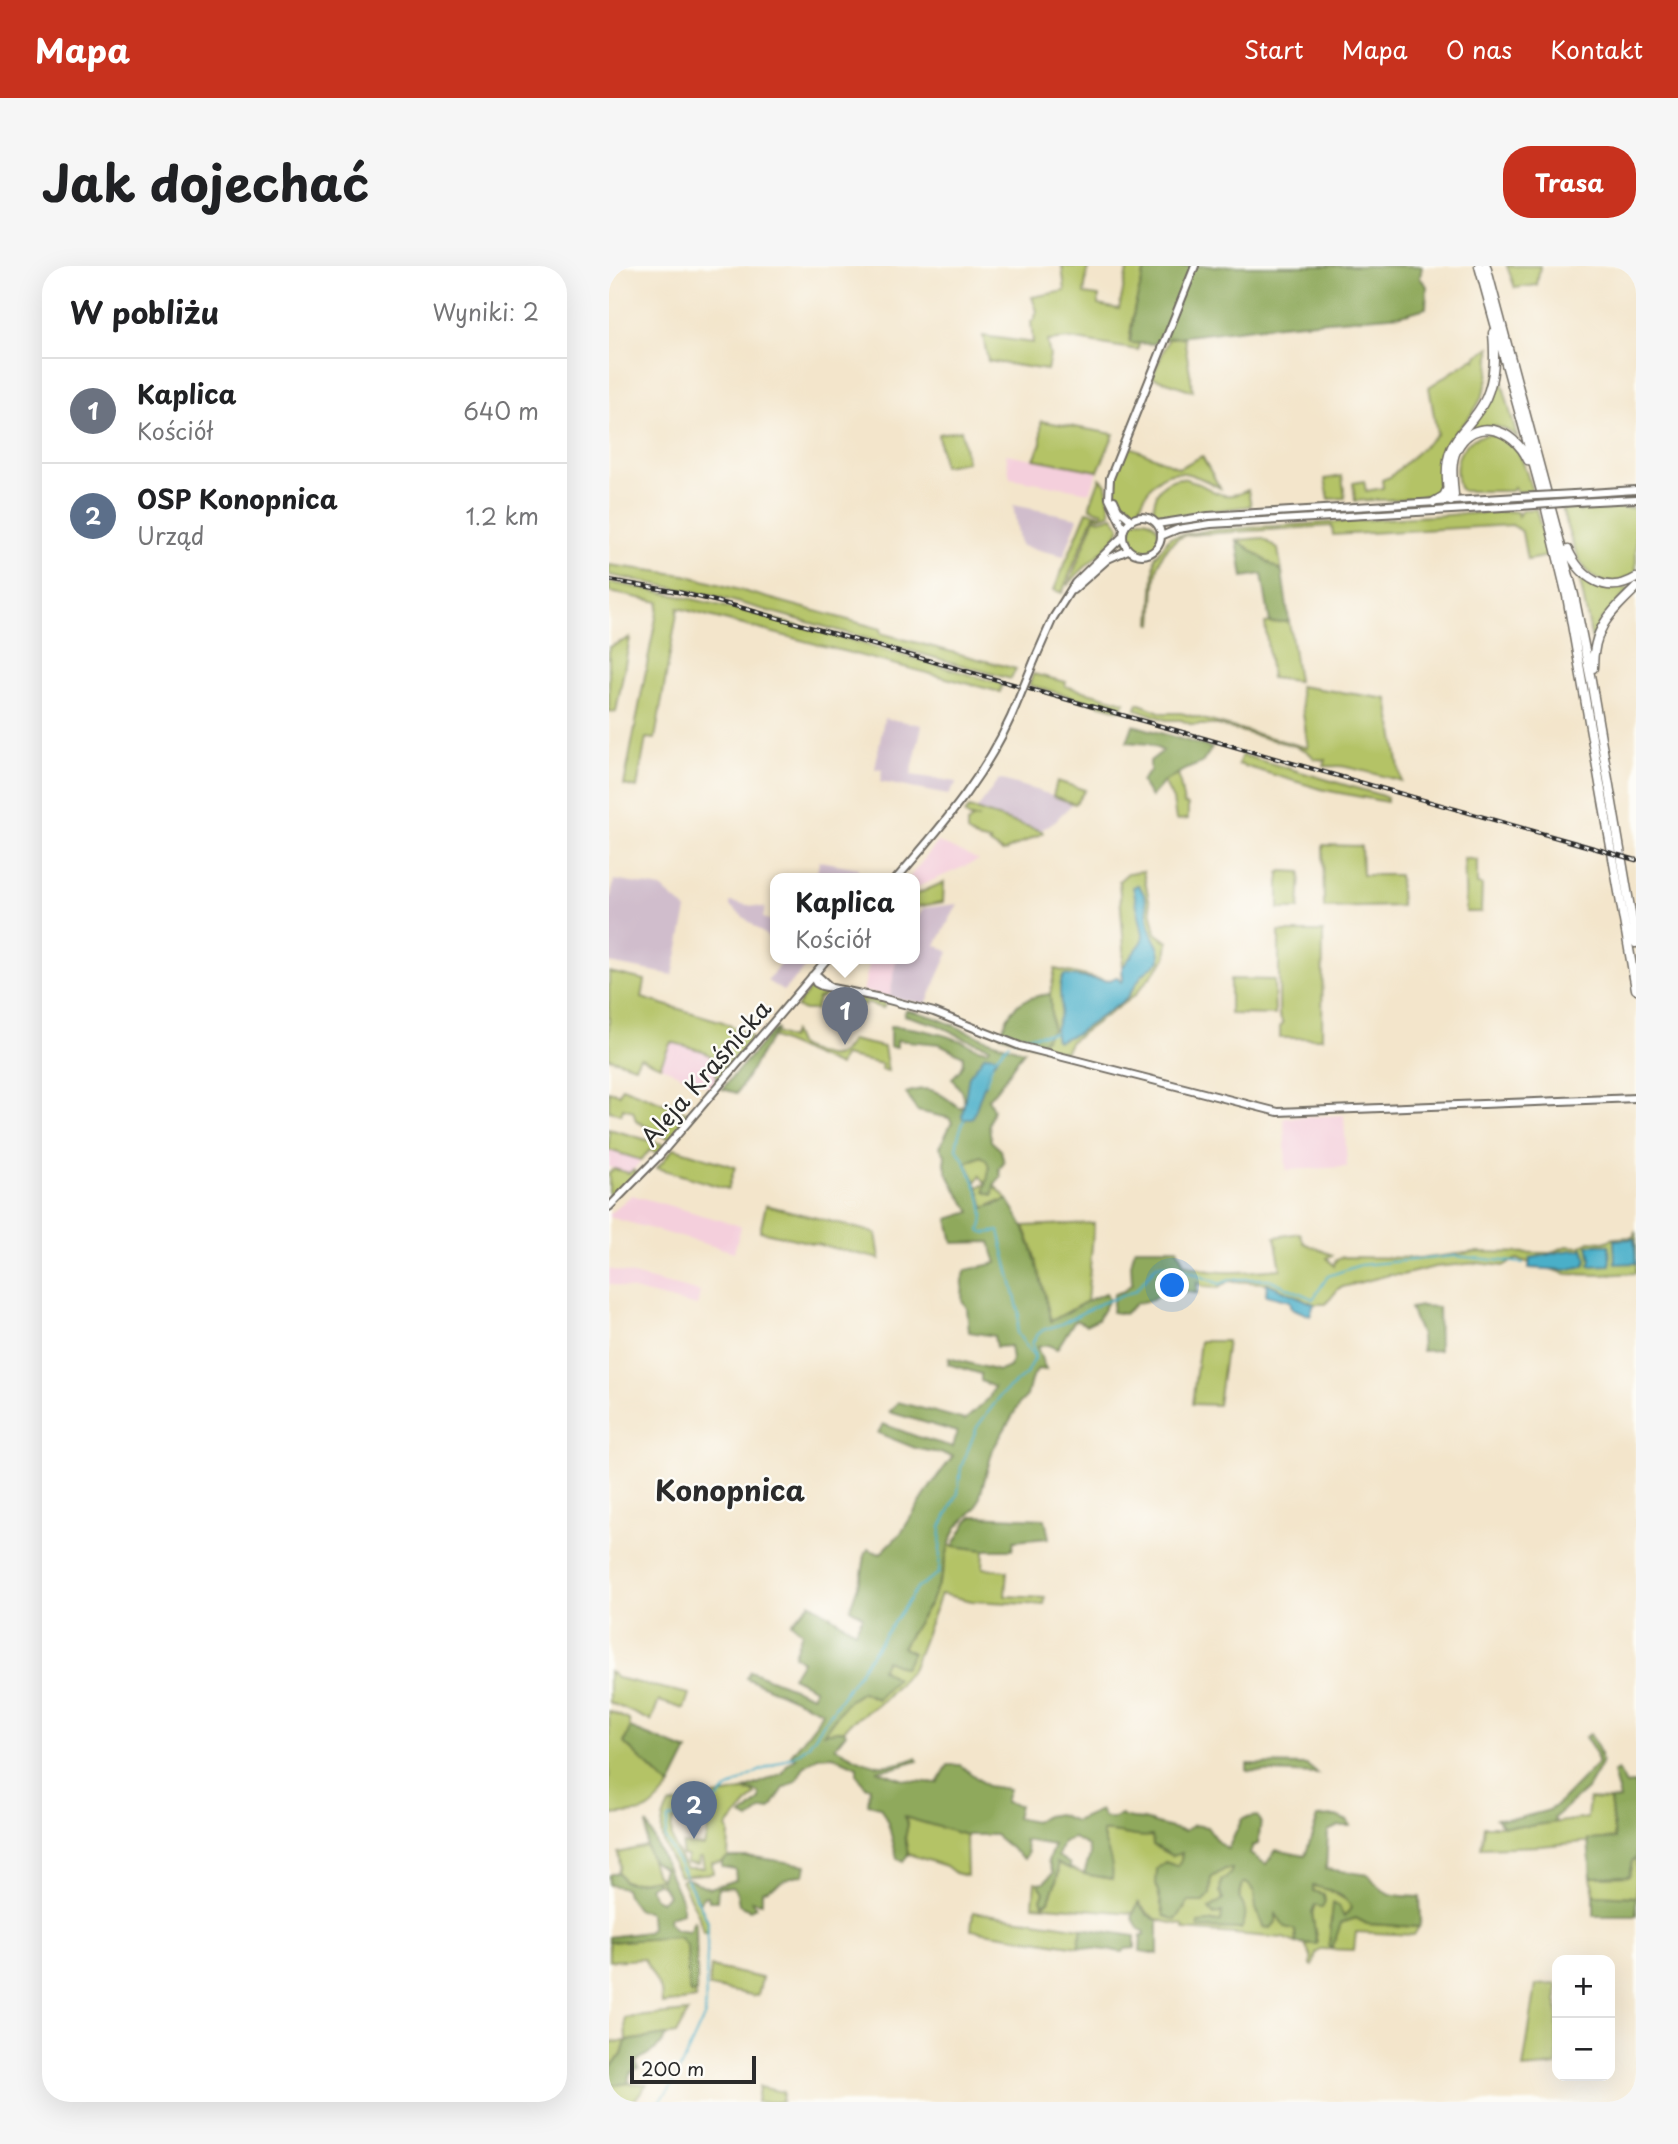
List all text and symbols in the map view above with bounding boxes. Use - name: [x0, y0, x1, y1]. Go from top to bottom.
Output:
- text: Mapa: [35, 24, 130, 74]
- text: Start: [1244, 31, 1304, 67]
- text: Mapa: [1342, 31, 1408, 67]
- text: O nas: [1446, 31, 1512, 67]
- text: Kontakt: [1550, 31, 1643, 67]
- text: Jak dojechać: [42, 145, 369, 219]
- button: Trasa: [1503, 146, 1636, 218]
- text: W pobliżu: [70, 289, 219, 334]
- text: Wyniki: 2: [433, 294, 539, 329]
- text: Kaplica: [137, 374, 237, 413]
- text: 1: [88, 393, 99, 428]
- text: 640 m: [463, 393, 539, 428]
- text: Kościół: [137, 413, 213, 448]
- text: OSP Konopnica: [137, 479, 338, 518]
- text: 2: [85, 498, 101, 533]
- text: 1.2 km: [466, 498, 539, 533]
- text: Urząd: [137, 518, 204, 553]
- popup: [770, 873, 920, 964]
- text: Kaplica: [795, 882, 895, 921]
- text: Kościół: [795, 921, 871, 956]
- pin: 1: [822, 987, 868, 1045]
- street label: Aleja Kraśnicka: [631, 991, 779, 1153]
- your location: [1155, 1268, 1189, 1302]
- district label: Konopnica: [655, 1468, 805, 1511]
- pin: 2: [671, 1781, 717, 1839]
- map controls: [1552, 1955, 1615, 2081]
- button: +: [1552, 1955, 1615, 2018]
- button: −: [1552, 2018, 1615, 2081]
- scale bar: [630, 2053, 756, 2085]
- text: 200 m: [641, 2054, 704, 2082]

